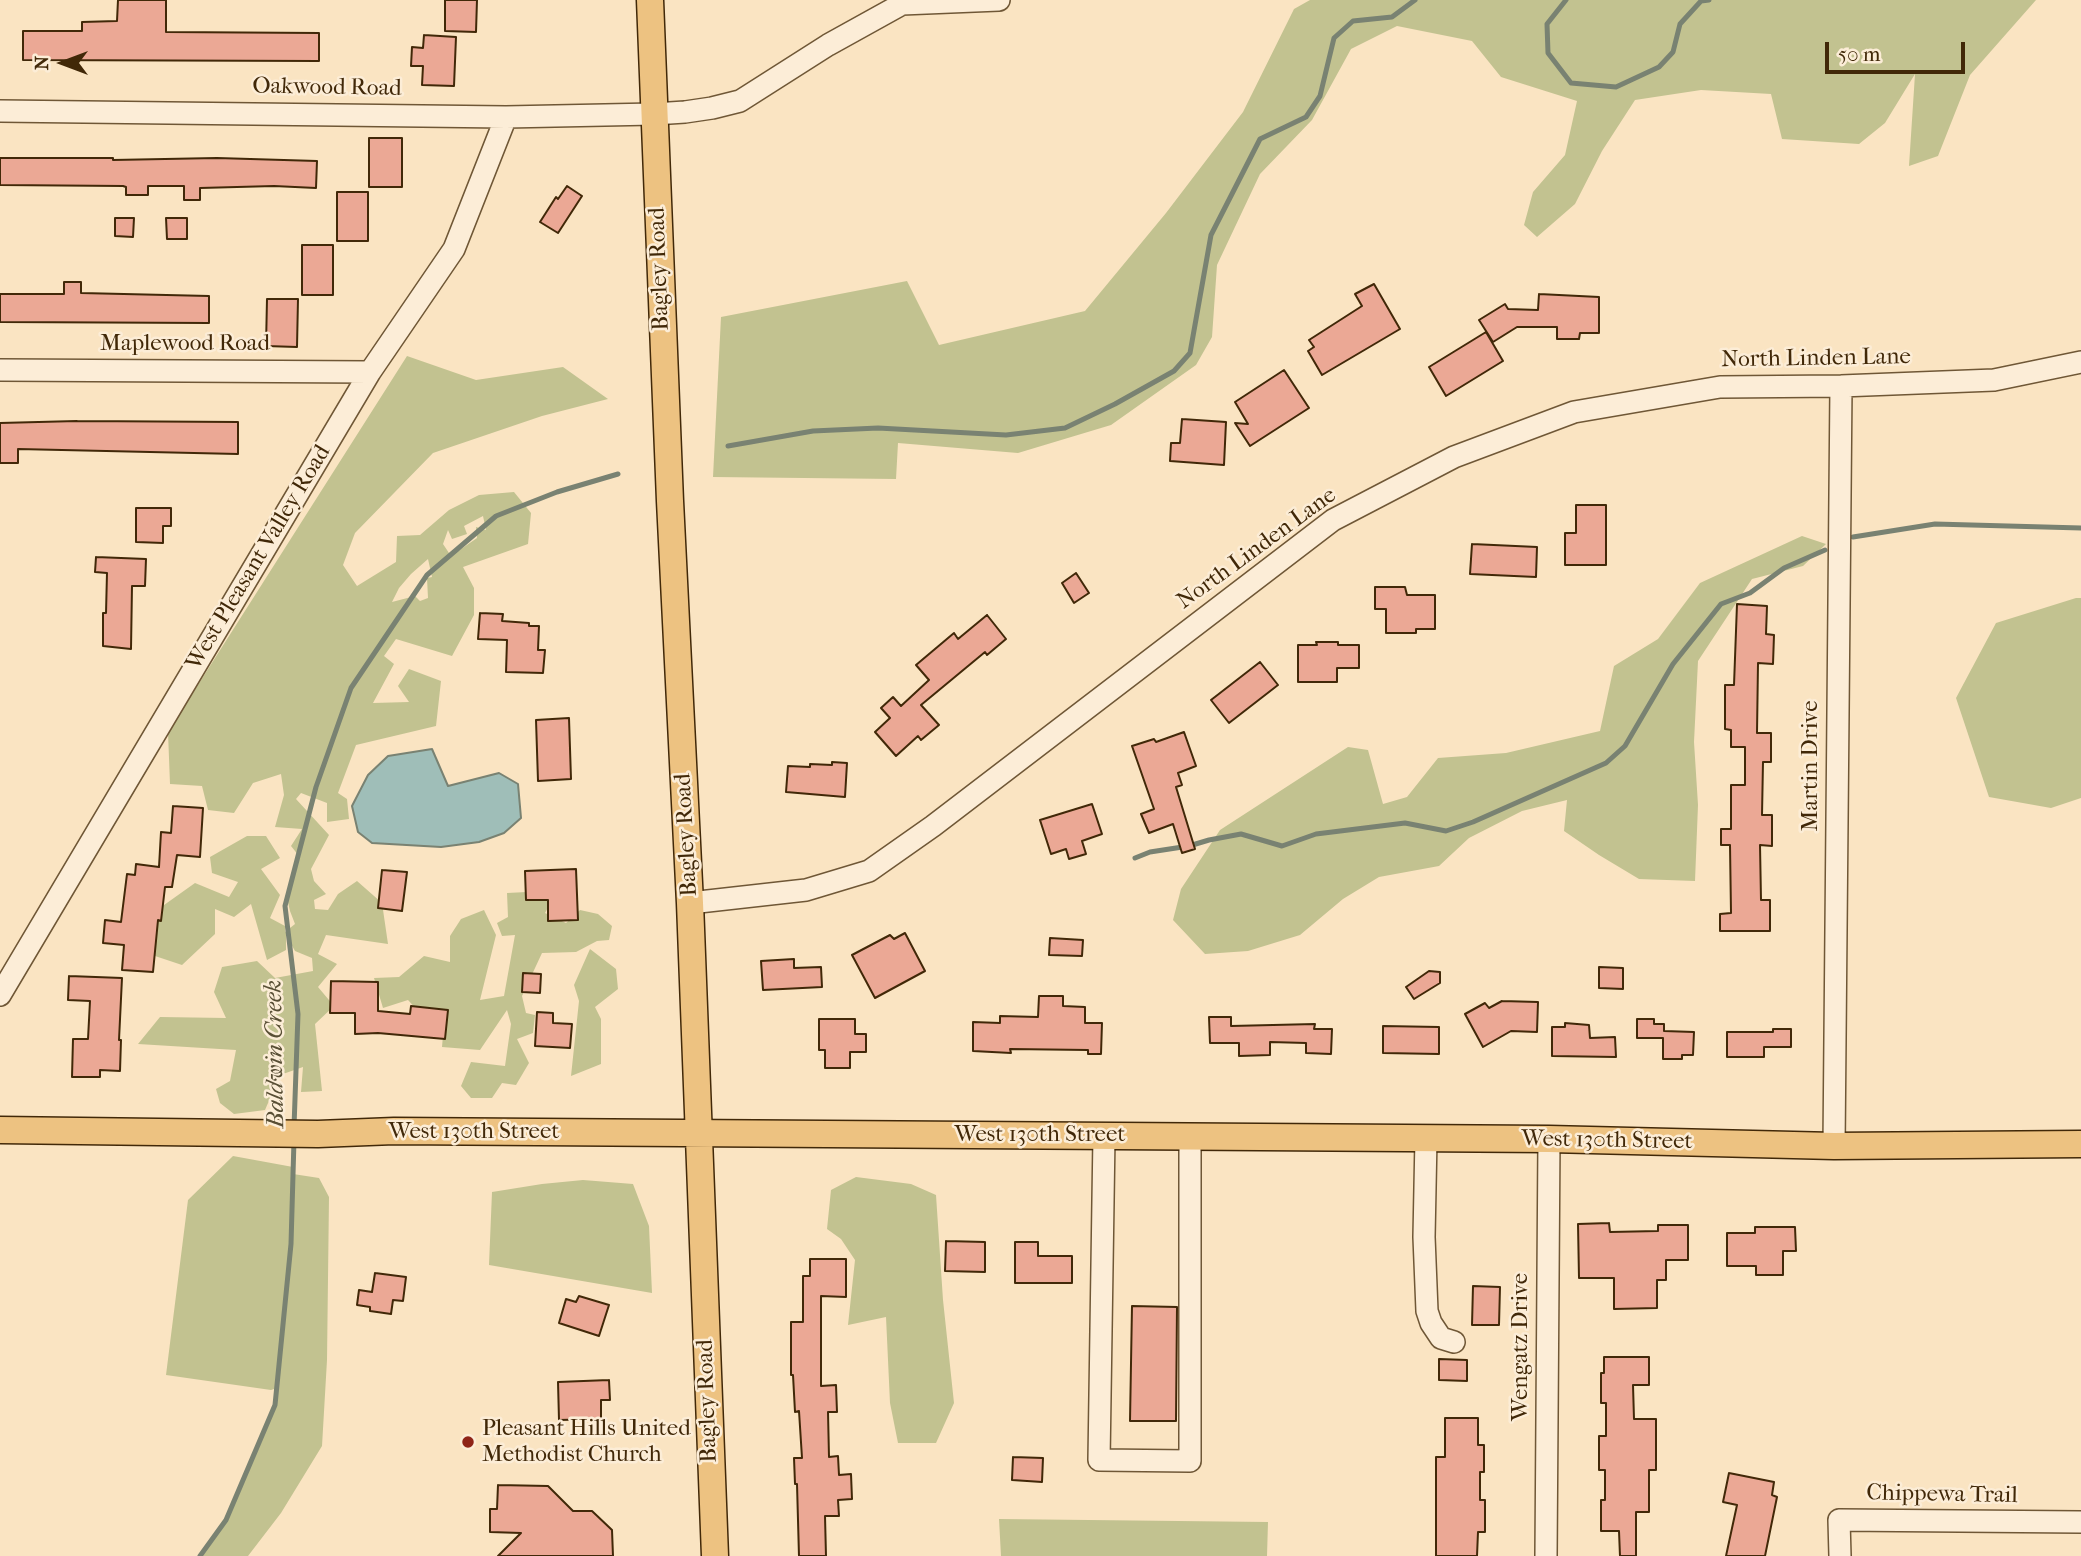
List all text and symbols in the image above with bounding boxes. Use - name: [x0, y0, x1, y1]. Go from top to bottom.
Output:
- north arrow: [28, 28, 98, 98]
- scale bar: [1829, 28, 1969, 72]
- text: 50 m: [1838, 42, 1881, 66]
- text: N: [31, 56, 53, 70]
- street label: Oakwood Road: [252, 73, 402, 103]
- street label: Bagley Road: [644, 207, 676, 331]
- street label: Maplewood Road: [100, 330, 270, 358]
- street label: North Linden Lane: [1721, 344, 1911, 374]
- street label: West Pleasant Valley Road: [181, 440, 337, 676]
- street label: North Linden Lane: [1172, 482, 1342, 616]
- street label: Martin Drive: [1797, 700, 1825, 832]
- street label: Bagley Road: [670, 773, 704, 897]
- water label: Baldwin Creek: [260, 980, 292, 1128]
- street label: West 130th Street: [388, 1118, 560, 1146]
- street label: West 130th Street: [954, 1121, 1126, 1149]
- street label: West 130th Street: [1521, 1126, 1693, 1156]
- street label: Wengatz Drive: [1507, 1273, 1535, 1421]
- street label: Bagley Road: [692, 1339, 724, 1463]
- place label: Pleasant Hills United Methodist Church: [482, 1415, 691, 1469]
- marker: Pleasant Hills United Methodist Church: [460, 1434, 476, 1450]
- street label: Chippewa Trail: [1866, 1480, 2018, 1510]

